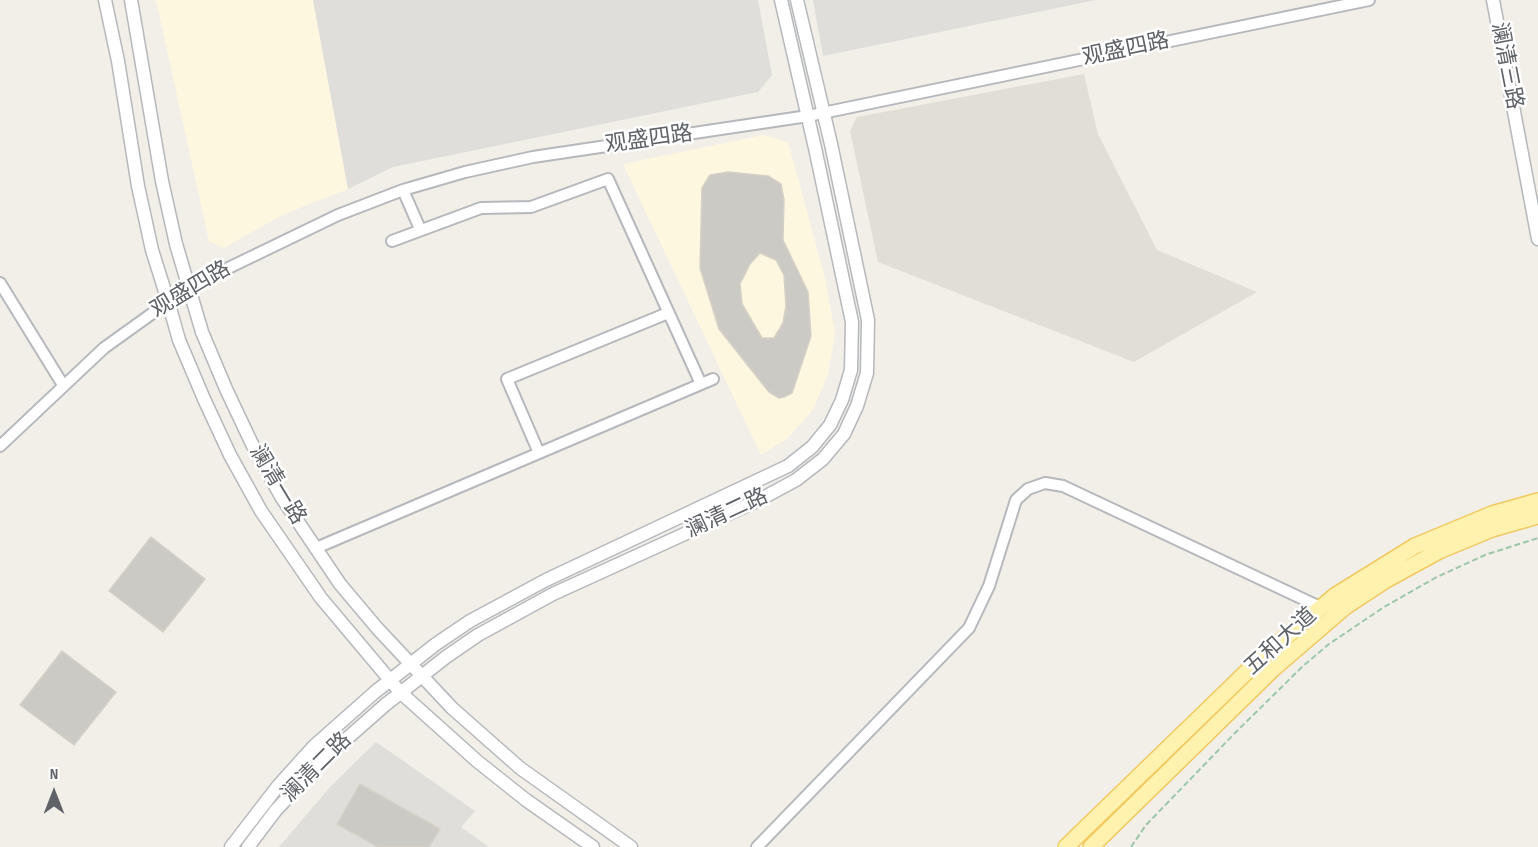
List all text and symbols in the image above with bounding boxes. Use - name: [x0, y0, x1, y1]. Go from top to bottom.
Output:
- street label: 澜清三路: [1485, 20, 1527, 112]
- street label: 观盛四路: [1080, 28, 1172, 72]
- street label: 观盛四路: [604, 121, 694, 159]
- street label: 观盛四路: [146, 256, 236, 324]
- street label: 澜清一路: [243, 440, 311, 530]
- street label: 澜清二路: [682, 483, 772, 545]
- street label: 五和大道: [1239, 603, 1323, 681]
- street label: 澜清二路: [277, 728, 357, 808]
- north arrow: [24, 763, 84, 823]
- text: N: [50, 765, 58, 784]

